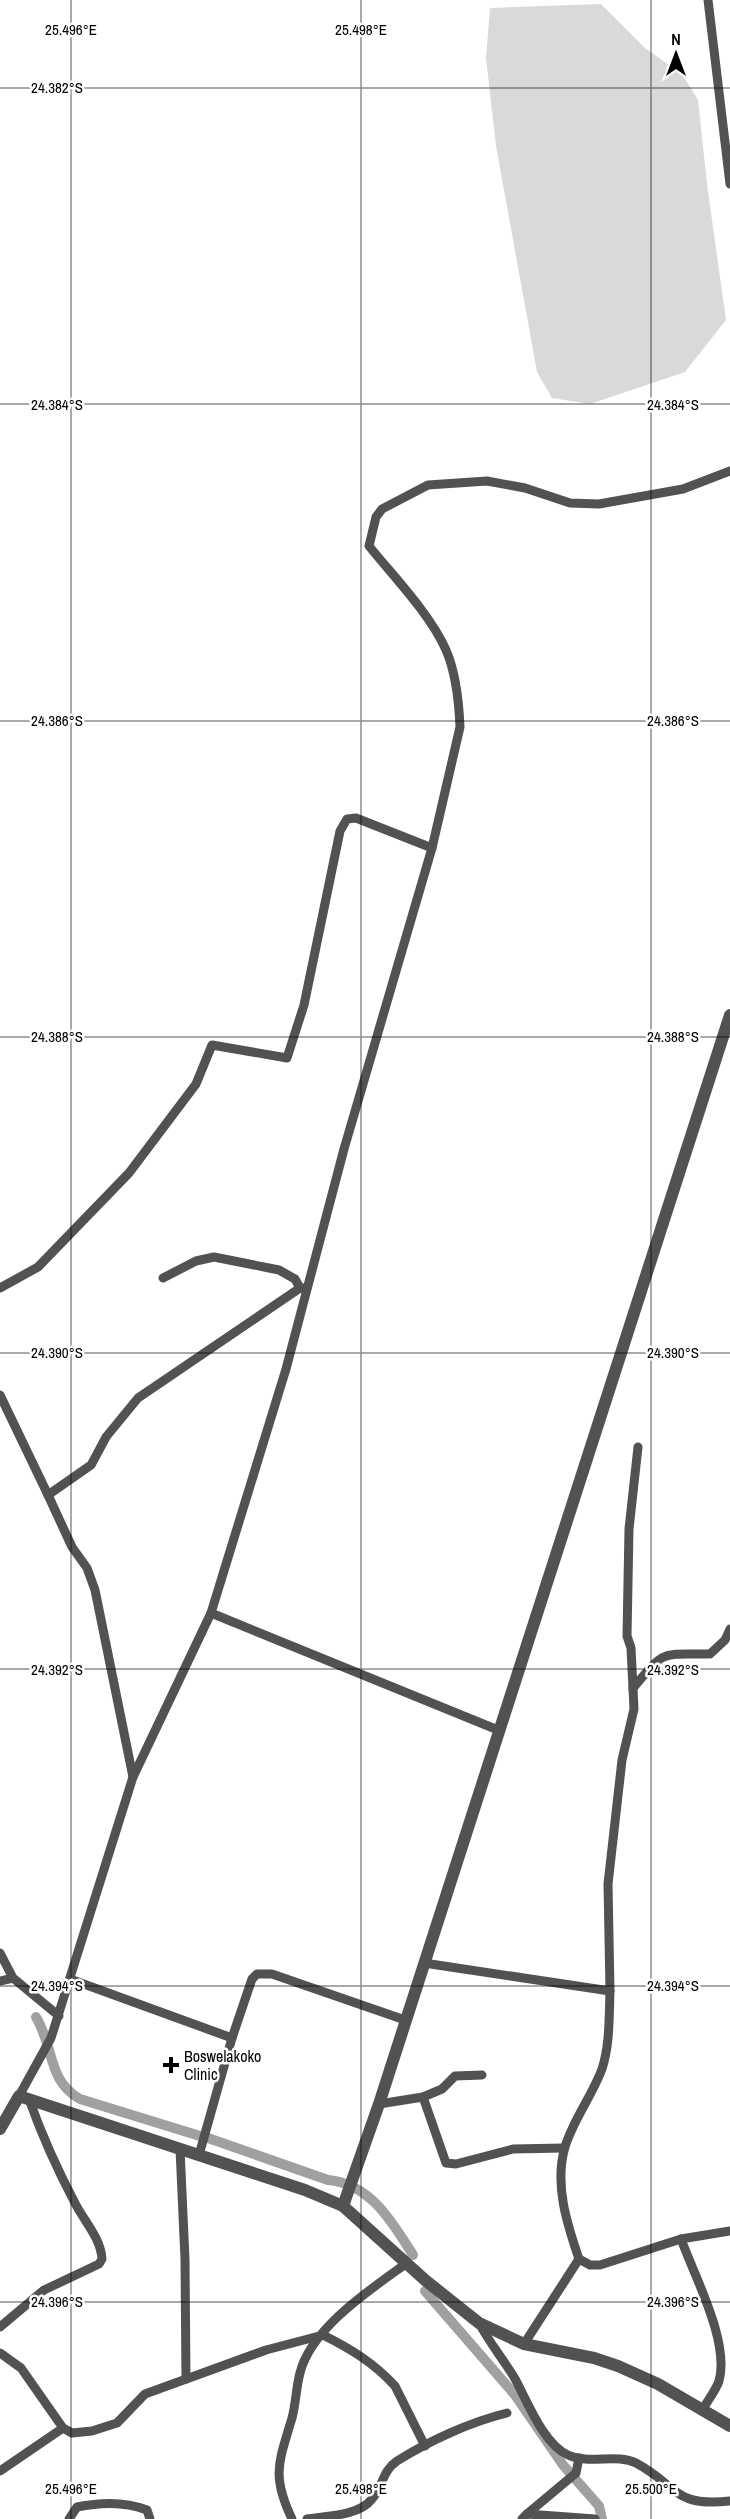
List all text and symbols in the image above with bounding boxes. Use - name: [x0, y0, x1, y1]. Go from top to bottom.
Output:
- text: 25.496°E: [45, 19, 97, 40]
- text: 25.498°E: [335, 19, 387, 40]
- north arrow: [646, 24, 706, 84]
- text: N: [671, 28, 681, 50]
- text: 24.382°S: [31, 77, 83, 98]
- text: 24.384°S: [31, 394, 83, 415]
- text: 24.384°S: [647, 394, 699, 415]
- text: 24.386°S: [31, 710, 83, 731]
- text: 24.386°S: [647, 710, 699, 731]
- text: 24.388°S: [31, 1026, 83, 1047]
- text: 24.388°S: [647, 1026, 699, 1047]
- text: 24.390°S: [31, 1342, 83, 1363]
- text: 24.390°S: [647, 1342, 699, 1363]
- text: 24.392°S: [31, 1659, 83, 1680]
- text: 24.392°S: [647, 1659, 699, 1680]
- text: 24.394°S: [31, 1975, 83, 1996]
- text: 24.394°S: [647, 1975, 699, 1996]
- place label: Boswelakoko Clinic: [184, 2045, 261, 2085]
- marker: Boswelakoko Clinic: [162, 2056, 180, 2074]
- text: 24.396°S: [31, 2291, 83, 2312]
- text: 24.396°S: [647, 2291, 699, 2312]
- text: 25.496°E: [45, 2478, 97, 2499]
- text: 25.498°E: [335, 2478, 387, 2499]
- text: 25.500°E: [625, 2478, 677, 2499]

